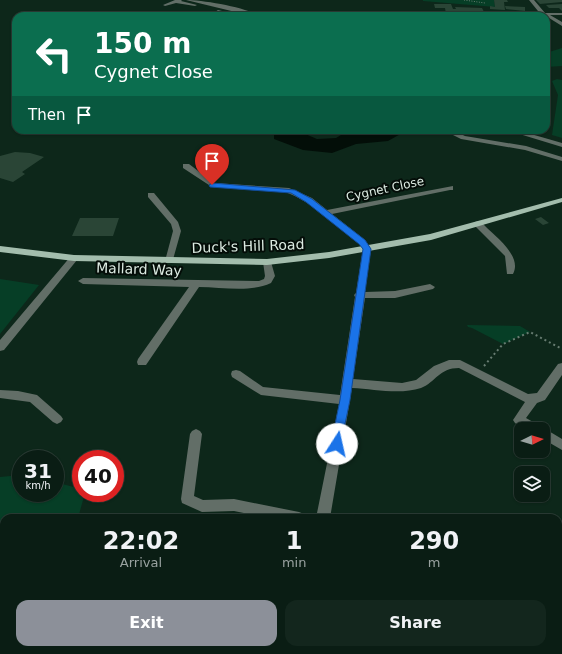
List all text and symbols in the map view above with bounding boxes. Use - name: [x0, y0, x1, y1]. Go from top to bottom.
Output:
- text: 150 m: [94, 27, 191, 60]
- icon: left: [28, 28, 80, 80]
- text: Cygnet Close: [94, 61, 213, 82]
- icon: arrive: [73, 104, 95, 126]
- text: Then: [28, 106, 65, 124]
- pin: [195, 144, 229, 185]
- icon: arrive: [201, 150, 223, 172]
- street label: Cygnet Close: [345, 174, 425, 204]
- street label: Duck's Hill Road: [191, 236, 305, 256]
- street label: Mallard Way: [96, 260, 182, 278]
- north arrow: [514, 422, 550, 458]
- map controls: [514, 422, 550, 502]
- position arrow: [316, 423, 358, 465]
- speed limit sign: 40: [72, 450, 124, 502]
- text: 31: [24, 459, 52, 483]
- button: layers: [514, 466, 550, 502]
- text: km/h: [25, 480, 51, 491]
- text: 22:02: [103, 527, 179, 555]
- text: 1: [286, 527, 302, 555]
- text: 290: [409, 527, 459, 555]
- text: Arrival: [120, 555, 162, 570]
- text: min: [282, 555, 306, 570]
- text: m: [428, 555, 441, 570]
- button: Exit: [16, 600, 277, 646]
- button: Share: [285, 600, 546, 646]

